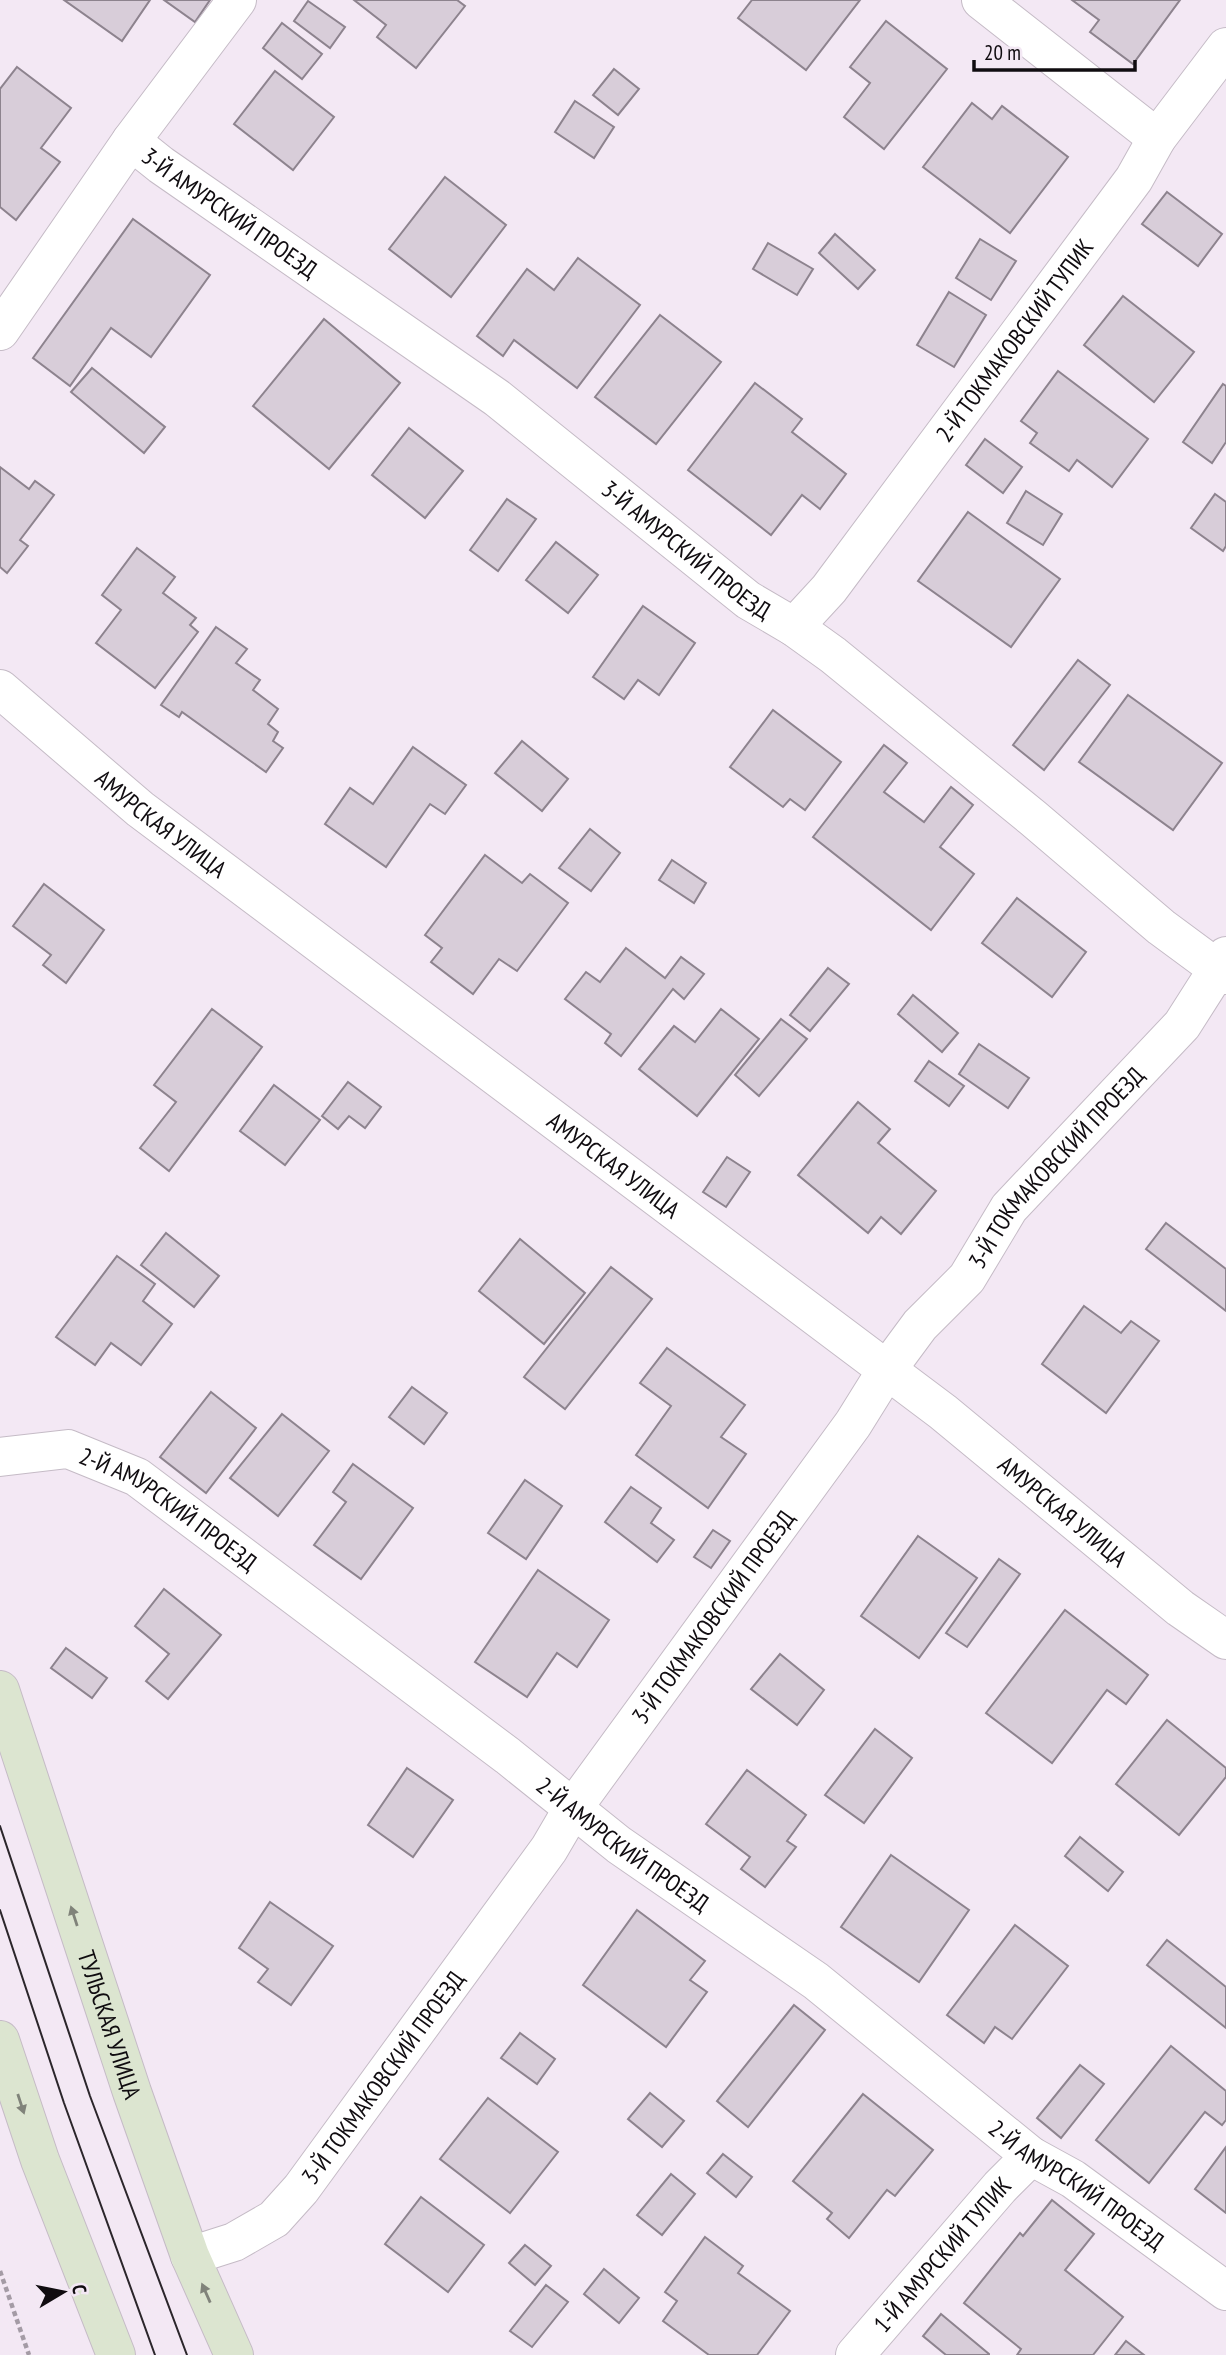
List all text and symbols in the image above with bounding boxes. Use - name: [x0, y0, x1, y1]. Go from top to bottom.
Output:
- scale bar: [974, 28, 1135, 72]
- text: 20 m: [984, 39, 1021, 66]
- street label: 3-Й АМУРСКИЙ ПРОЕЗД: [136, 140, 324, 284]
- street label: 2-Й ТОКМАКОВСКИЙ ТУПИК: [929, 232, 1100, 448]
- street label: 3-Й АМУРСКИЙ ПРОЕЗД: [596, 473, 777, 626]
- street label: АМУРСКАЯ УЛИЦА: [89, 762, 233, 885]
- street label: 3-Й ТОКМАКОВСКИЙ ПРОЕЗД: [961, 1060, 1150, 1274]
- street label: АМУРСКАЯ УЛИЦА: [541, 1105, 687, 1225]
- street label: 2-Й АМУРСКИЙ ПРОЕЗД: [75, 1440, 264, 1578]
- street label: АМУРСКАЯ УЛИЦА: [992, 1449, 1134, 1574]
- street label: 3-Й ТОКМАКОВСКИЙ ПРОЕЗД: [624, 1504, 801, 1729]
- street label: 2-Й АМУРСКИЙ ПРОЕЗД: [530, 1770, 715, 1918]
- one-way arrow: [69, 1906, 79, 1927]
- street label: ТУЛЬСКАЯ УЛИЦА: [71, 1946, 149, 2103]
- street label: 3-Й ТОКМАКОВСКИЙ ПРОЕЗД: [294, 1964, 471, 2190]
- one-way arrow: [17, 2094, 27, 2115]
- street label: 2-Й АМУРСКИЙ ПРОЕЗД: [983, 2113, 1171, 2256]
- street label: 1-Й АМУРСКИЙ ТУПИК: [866, 2170, 1017, 2339]
- north arrow: [28, 2257, 98, 2327]
- one-way arrow: [200, 2282, 211, 2303]
- text: С: [67, 2283, 92, 2296]

